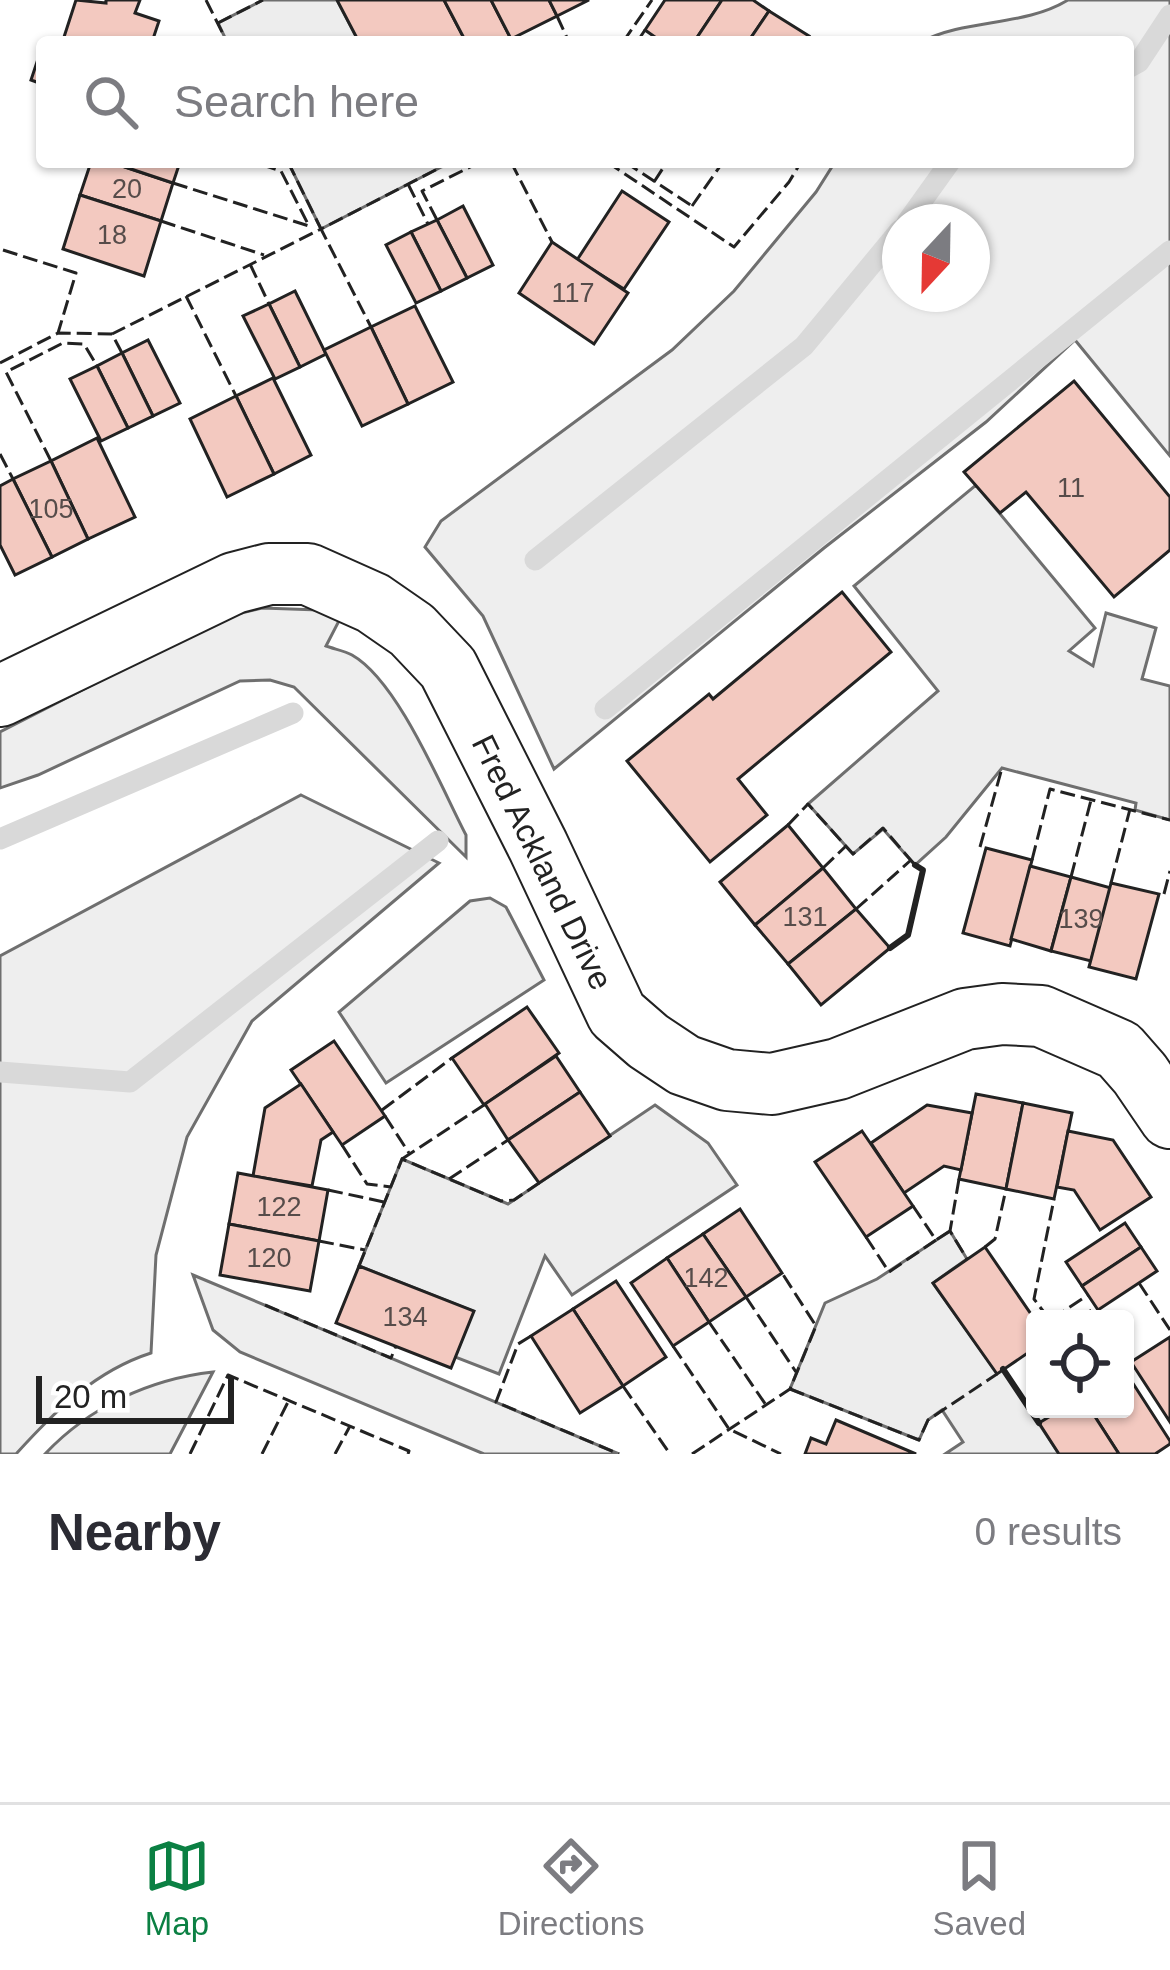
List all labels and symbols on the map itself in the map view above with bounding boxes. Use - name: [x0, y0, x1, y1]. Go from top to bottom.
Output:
- house number: 20: [112, 174, 142, 204]
- north arrow: [882, 204, 990, 312]
- house number: 18: [97, 220, 127, 250]
- house number: 117: [551, 278, 595, 308]
- house number: 11: [1057, 473, 1085, 503]
- house number: 105: [28, 494, 74, 524]
- street label: Fred Ackland Drive: [465, 729, 620, 996]
- house number: 131: [782, 902, 828, 932]
- house number: 139: [1058, 904, 1104, 934]
- house number: 122: [256, 1192, 302, 1222]
- house number: 120: [246, 1243, 292, 1273]
- house number: 142: [683, 1263, 729, 1293]
- house number: 134: [382, 1302, 428, 1332]
- scale bar: [36, 1370, 234, 1423]

